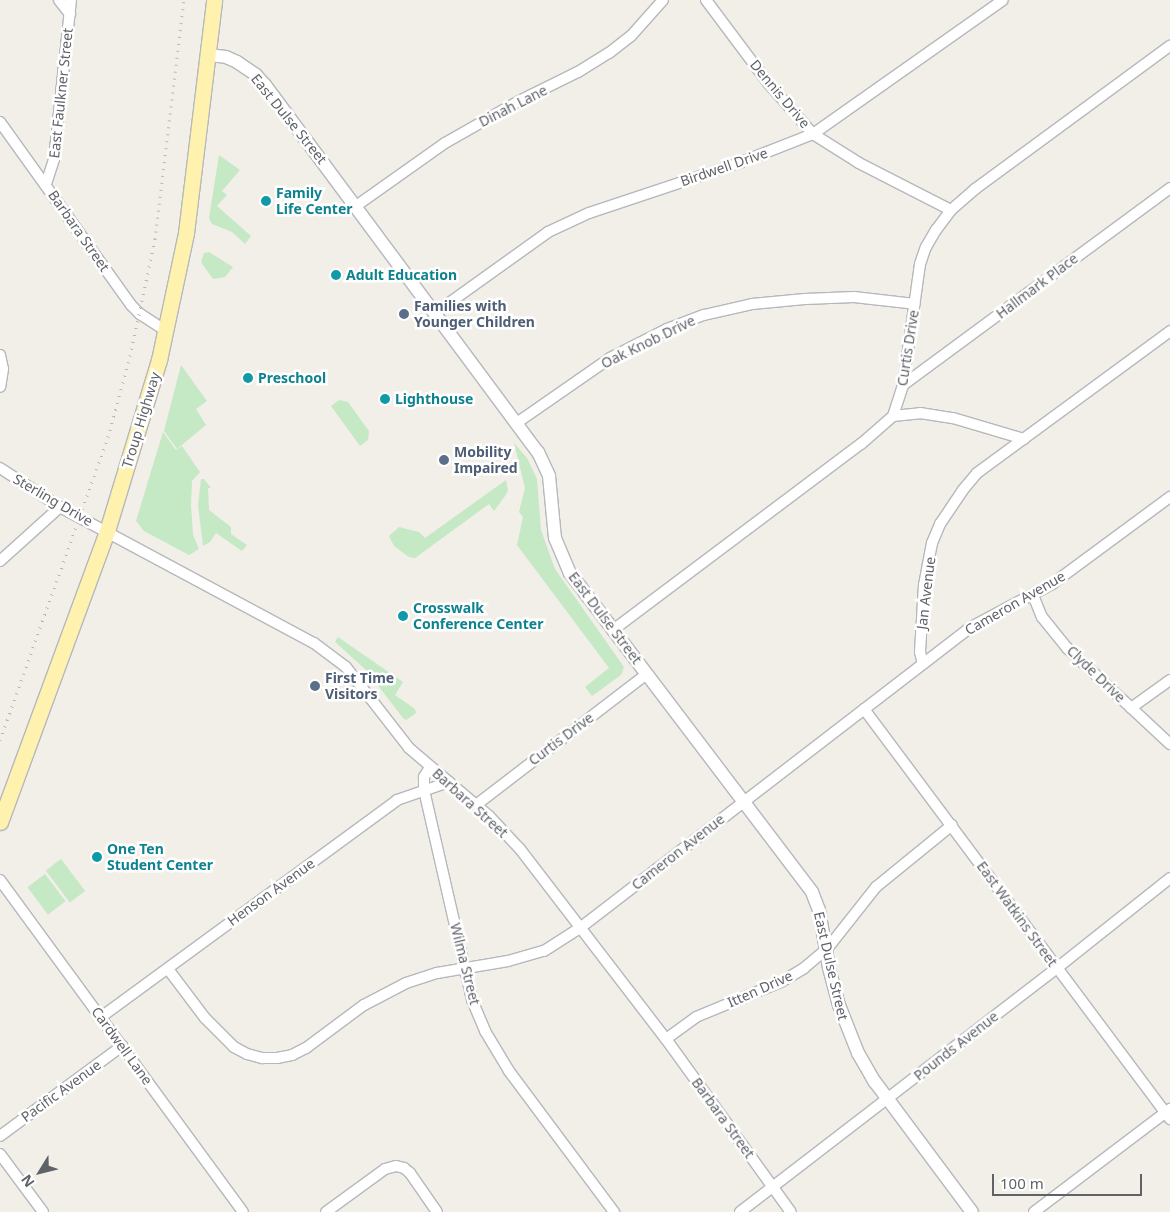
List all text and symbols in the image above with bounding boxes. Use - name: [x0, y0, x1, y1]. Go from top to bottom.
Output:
- street label: East Faulkner Street: [46, 27, 76, 159]
- street label: Dennis Drive: [747, 56, 813, 132]
- street label: East Dulse Street: [248, 71, 330, 167]
- street label: Dinah Lane: [476, 82, 550, 130]
- street label: Birdwell Drive: [678, 144, 770, 190]
- place label: Family Life Center: [276, 185, 353, 218]
- street label: Barbara Street: [45, 187, 113, 275]
- marker: Family Life Center: [260, 195, 272, 207]
- street label: Hallmark Place: [993, 250, 1081, 322]
- place label: Adult Education: [346, 267, 457, 283]
- marker: Adult Education: [330, 269, 342, 281]
- place label: Families with Younger Children: [414, 298, 535, 331]
- marker: Families with Younger Children: [398, 308, 410, 320]
- street label: Curtis Drive: [894, 309, 922, 387]
- street label: Oak Knob Drive: [598, 312, 698, 372]
- street label: Troup Highway: [118, 370, 164, 470]
- place label: Preschool: [258, 370, 326, 386]
- marker: Preschool: [242, 372, 254, 384]
- place label: Lighthouse: [395, 391, 473, 407]
- marker: Lighthouse: [379, 393, 391, 405]
- place label: Mobility Impaired: [454, 444, 518, 477]
- marker: Mobility Impaired: [438, 454, 450, 466]
- street label: Sterling Drive: [10, 470, 96, 530]
- street label: Jan Avenue: [913, 556, 939, 630]
- street label: Cameron Avenue: [962, 567, 1068, 639]
- street label: East Dulse Street: [565, 569, 645, 667]
- place label: Crosswalk Conference Center: [413, 600, 543, 632]
- marker: Crosswalk Conference Center: [397, 610, 409, 622]
- street label: Clyde Drive: [1063, 642, 1129, 706]
- place label: First Time Visitors: [325, 670, 394, 702]
- marker: First Time Visitors: [309, 680, 321, 692]
- street label: Curtis Drive: [525, 709, 597, 769]
- street label: Barbara Street: [429, 765, 511, 841]
- street label: Cameron Avenue: [628, 811, 728, 893]
- place label: One Ten Student Center: [107, 841, 213, 874]
- marker: One Ten Student Center: [91, 851, 103, 863]
- street label: Henson Avenue: [224, 855, 318, 929]
- street label: East Watkins Street: [973, 858, 1061, 970]
- street label: East Dulse Street: [810, 910, 852, 1022]
- street label: Wilma Street: [447, 921, 483, 1007]
- street label: Itten Drive: [725, 967, 795, 1011]
- street label: Cardwell Lane: [88, 1004, 156, 1088]
- street label: Pounds Avenue: [911, 1008, 1001, 1084]
- street label: Pacific Avenue: [18, 1056, 104, 1126]
- street label: Barbara Street: [688, 1075, 758, 1161]
- north arrow: [15, 1147, 65, 1197]
- scale bar: [995, 1164, 1145, 1196]
- text: N: [16, 1171, 38, 1191]
- text: 100 m: [1000, 1173, 1044, 1193]

